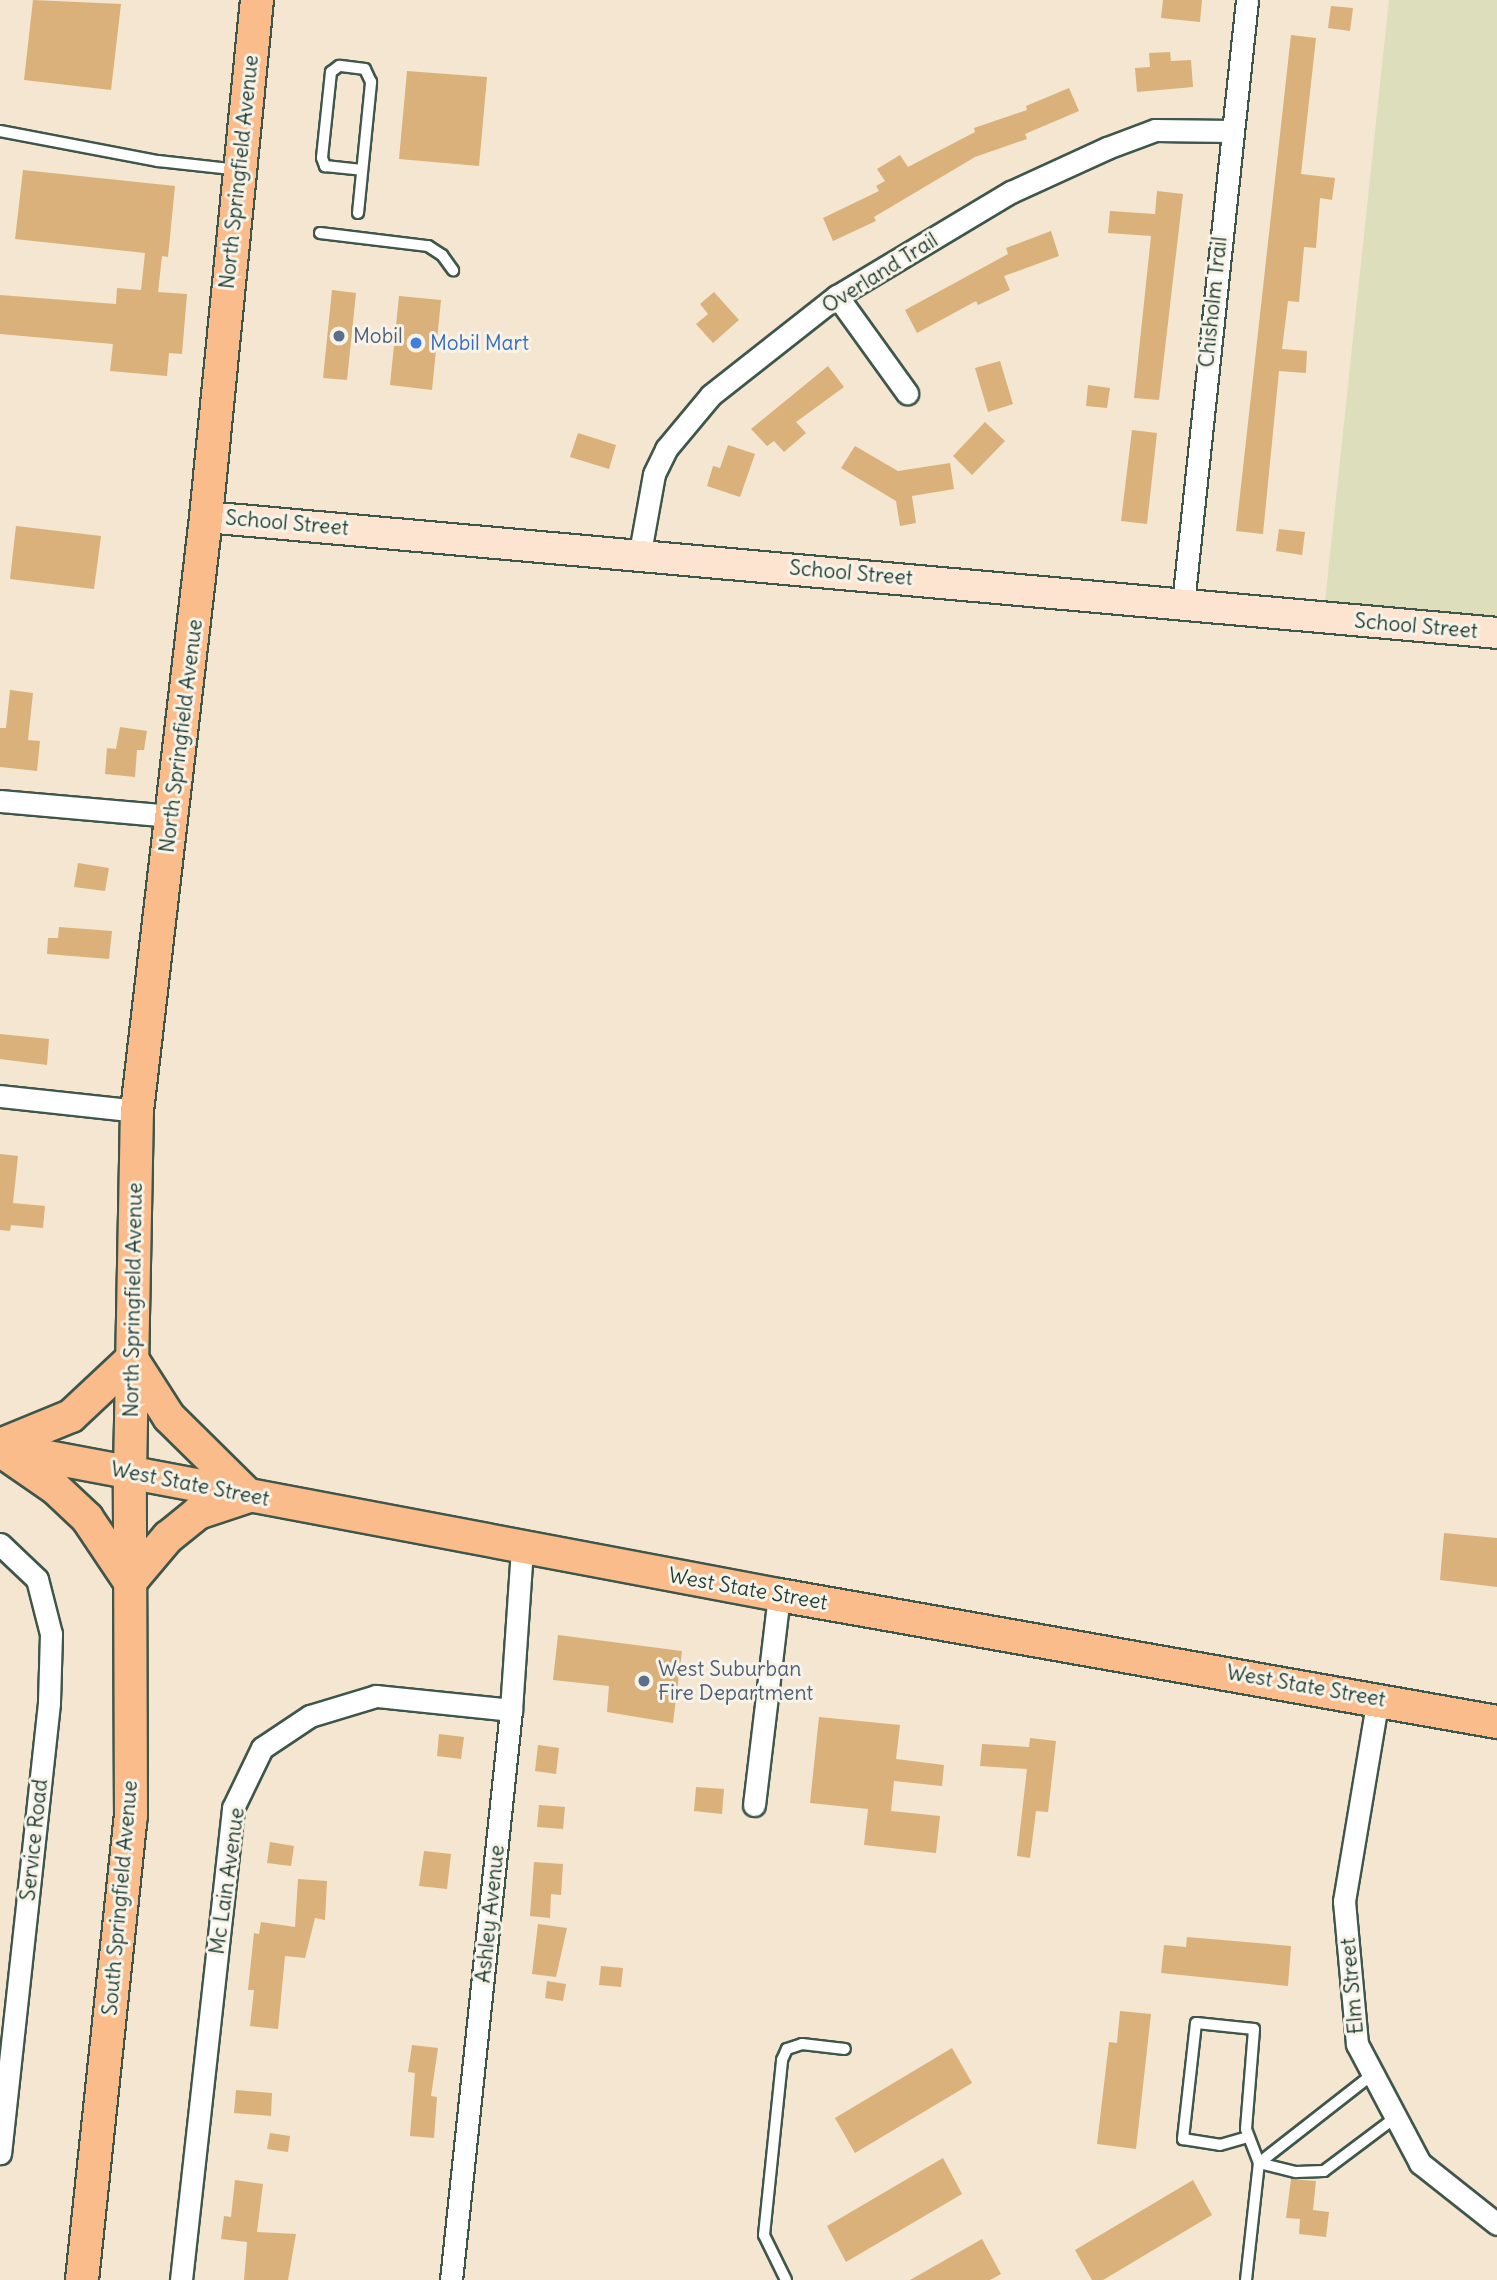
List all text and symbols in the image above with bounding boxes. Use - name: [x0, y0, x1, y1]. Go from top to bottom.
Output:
- street label: North Springfield Avenue: [214, 54, 264, 290]
- street label: Overland Trail: [817, 227, 943, 319]
- street label: Chisholm Trail: [1194, 235, 1232, 369]
- place label: Mobil: [353, 323, 403, 349]
- marker: Mobil: [331, 328, 347, 344]
- place label: Mobil Mart: [430, 330, 529, 356]
- marker: Mobil Mart: [408, 335, 424, 351]
- street label: School Street: [224, 505, 350, 541]
- street label: School Street: [788, 555, 914, 591]
- street label: School Street: [1353, 608, 1479, 644]
- street label: North Springfield Avenue: [154, 618, 208, 854]
- street label: North Springfield Avenue: [118, 1182, 148, 1418]
- street label: West State Street: [109, 1456, 271, 1512]
- street label: West State Street: [667, 1563, 829, 1615]
- place label: West Suburban Fire Department: [658, 1656, 813, 1706]
- street label: West State Street: [1225, 1660, 1387, 1712]
- marker: West Suburban Fire Department: [636, 1673, 652, 1689]
- street label: Service Road: [15, 1778, 53, 1902]
- street label: South Springfield Avenue: [97, 1779, 143, 2017]
- street label: Mc Lain Avenue: [204, 1806, 250, 1956]
- street label: Ashley Avenue: [470, 1844, 510, 1984]
- street label: Elm Street: [1335, 1937, 1369, 2035]

